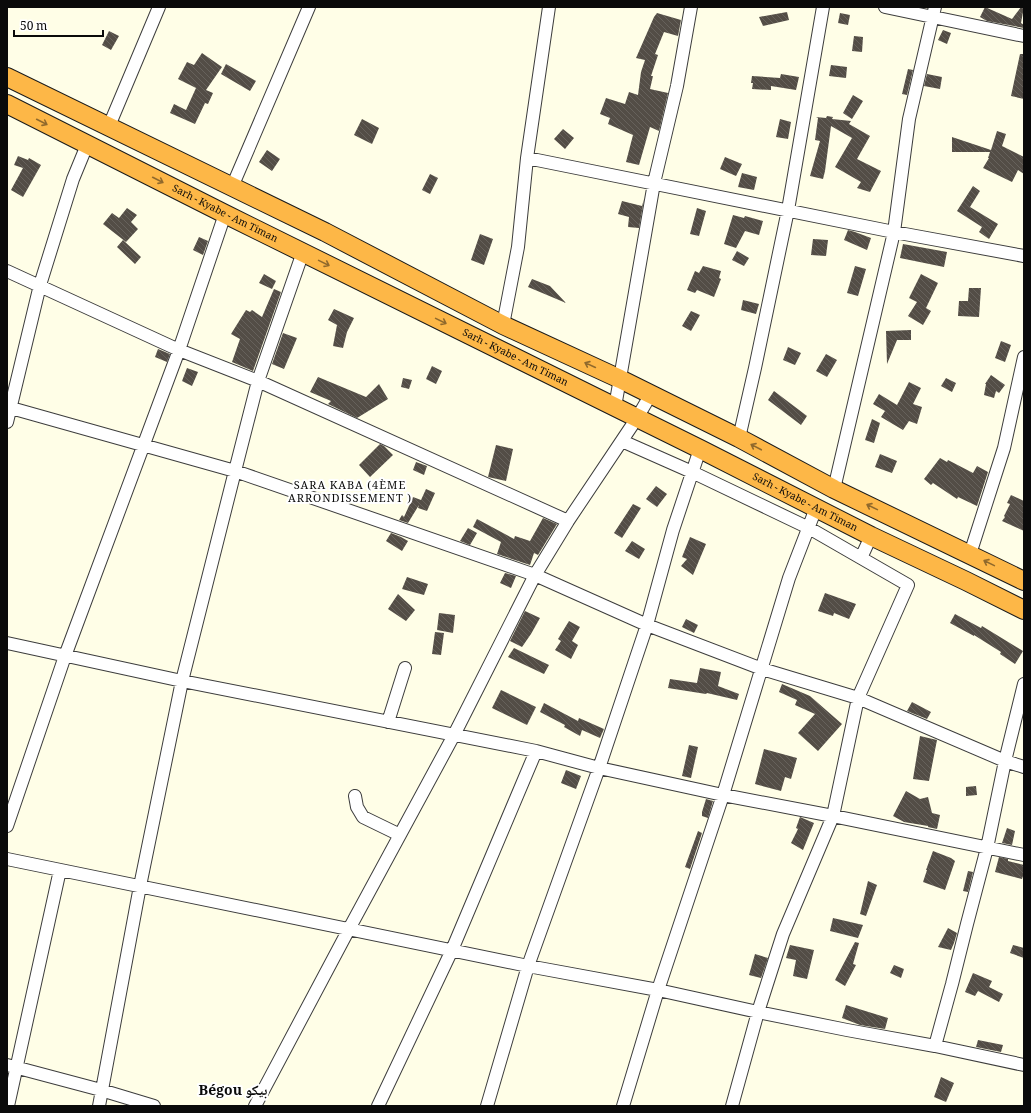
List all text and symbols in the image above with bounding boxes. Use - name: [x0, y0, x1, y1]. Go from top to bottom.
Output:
- scale bar: [14, 12, 103, 38]
- text: 50 m: [20, 17, 47, 38]
- one-way arrow: [35, 119, 47, 126]
- one-way arrow: [151, 177, 163, 184]
- street label: Sarh - Kyabe - Am Timan: [169, 180, 281, 248]
- one-way arrow: [318, 260, 330, 267]
- one-way arrow: [434, 318, 446, 325]
- street label: Sarh - Kyabe - Am Timan: [459, 324, 572, 391]
- one-way arrow: [584, 361, 596, 368]
- one-way arrow: [751, 443, 763, 451]
- street label: Sarh - Kyabe - Am Timan: [749, 468, 861, 537]
- district label: SARA KABA (4ÈME ARRONDISSEMENT ): [288, 477, 412, 509]
- one-way arrow: [866, 503, 878, 510]
- one-way arrow: [983, 559, 995, 567]
- district label: Bégou بيكو: [199, 1080, 268, 1104]

